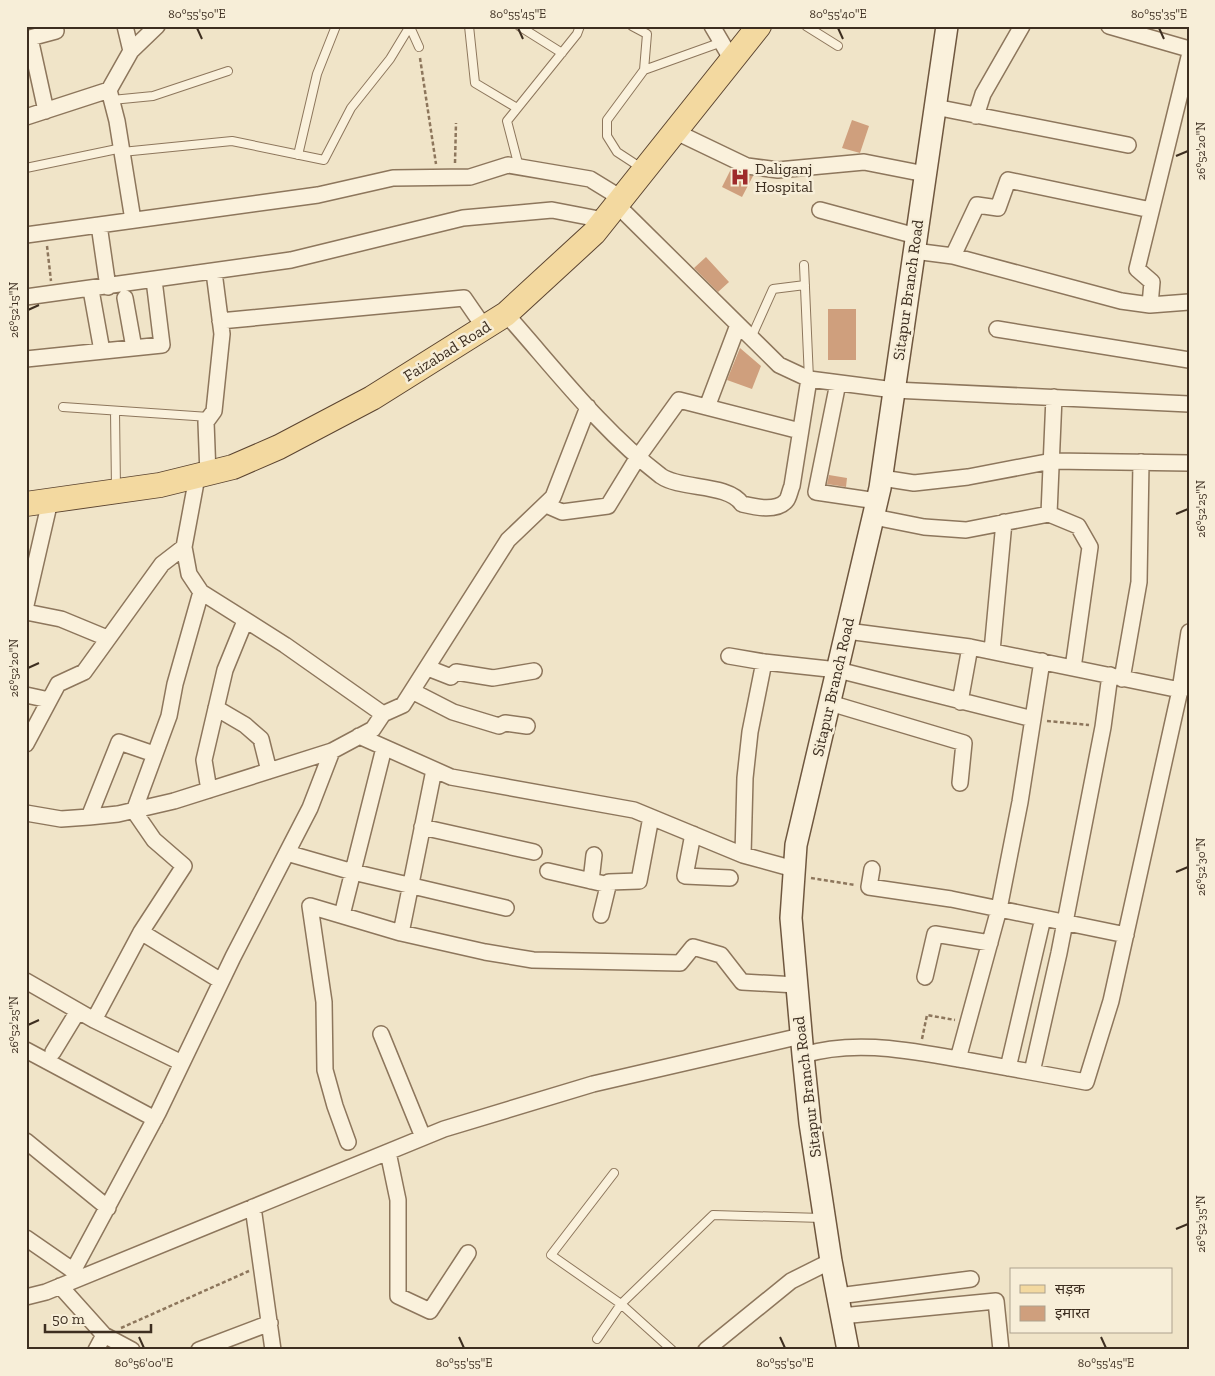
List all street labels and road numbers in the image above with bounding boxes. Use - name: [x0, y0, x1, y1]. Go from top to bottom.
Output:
- street label: Sitapur Branch Road: [889, 218, 927, 362]
- street label: Faizabad Road: [400, 317, 494, 385]
- street label: Sitapur Branch Road: [808, 615, 858, 758]
- street label: Sitapur Branch Road: [789, 1015, 825, 1159]

